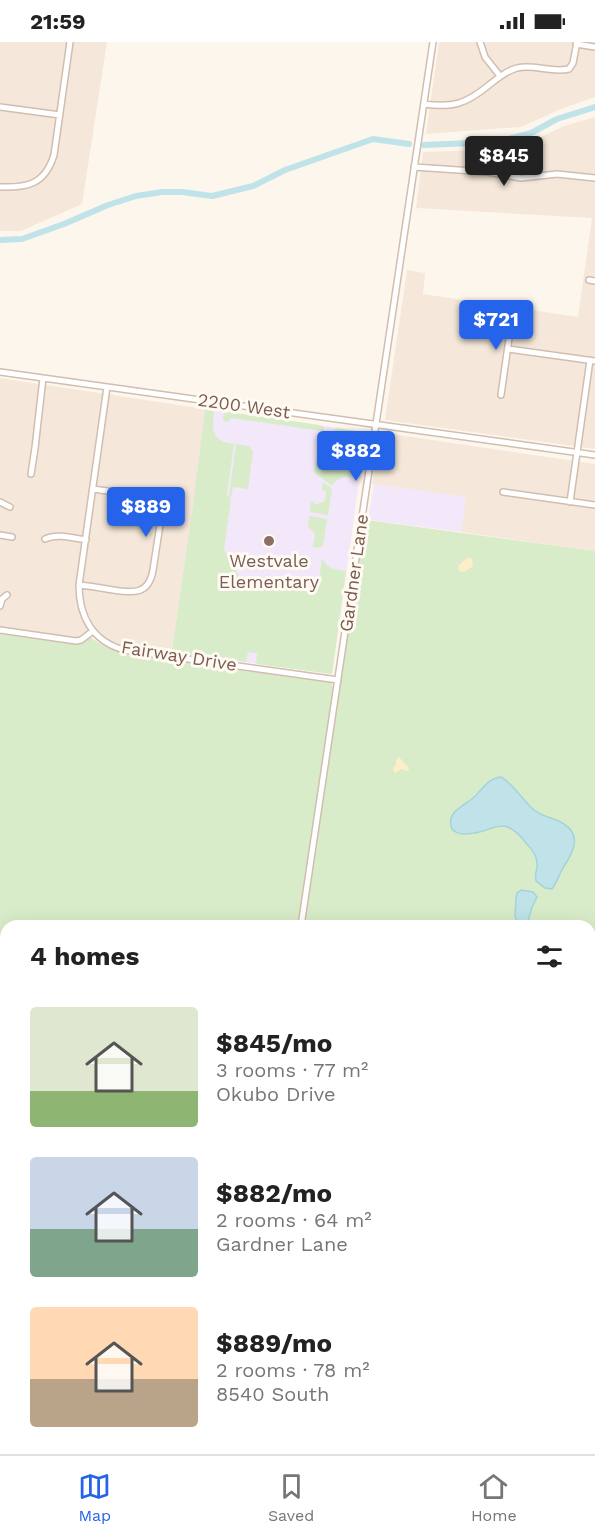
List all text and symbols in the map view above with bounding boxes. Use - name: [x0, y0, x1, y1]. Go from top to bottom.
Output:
- text: 21:59: [30, 9, 86, 34]
- pin: $845: [468, 136, 540, 187]
- text: $845: [479, 143, 529, 167]
- pin: $721: [460, 300, 532, 351]
- text: $721: [473, 307, 519, 331]
- street label: 2200 West: [196, 389, 292, 422]
- pin: $882: [320, 431, 392, 482]
- text: $882: [331, 438, 381, 462]
- pin: $889: [110, 487, 182, 538]
- text: $889: [121, 494, 171, 518]
- street label: Gardner Lane: [335, 513, 372, 633]
- marker: Westvale Elementary: [262, 534, 276, 548]
- place label: Westvale Elementary: [219, 550, 320, 592]
- street label: Fairway Drive: [120, 636, 238, 675]
- icon: filters: [533, 940, 566, 973]
- text: 4 homes: [30, 941, 139, 971]
- text: $845/mo: [216, 1028, 332, 1058]
- icon: home: [78, 1031, 150, 1103]
- text: 3 rooms · 77 m²: [216, 1058, 368, 1082]
- text: Okubo Drive: [216, 1082, 336, 1106]
- text: $882/mo: [216, 1178, 332, 1208]
- icon: home: [78, 1181, 150, 1253]
- text: 2 rooms · 64 m²: [216, 1208, 372, 1232]
- text: Gardner Lane: [216, 1232, 348, 1256]
- text: $889/mo: [216, 1328, 332, 1358]
- icon: home: [78, 1331, 150, 1403]
- text: 2 rooms · 78 m²: [216, 1358, 370, 1382]
- text: 8540 South: [216, 1382, 329, 1406]
- tab: Map: [78, 1470, 111, 1525]
- tab: Saved: [268, 1470, 314, 1525]
- tab: Home: [471, 1470, 517, 1525]

